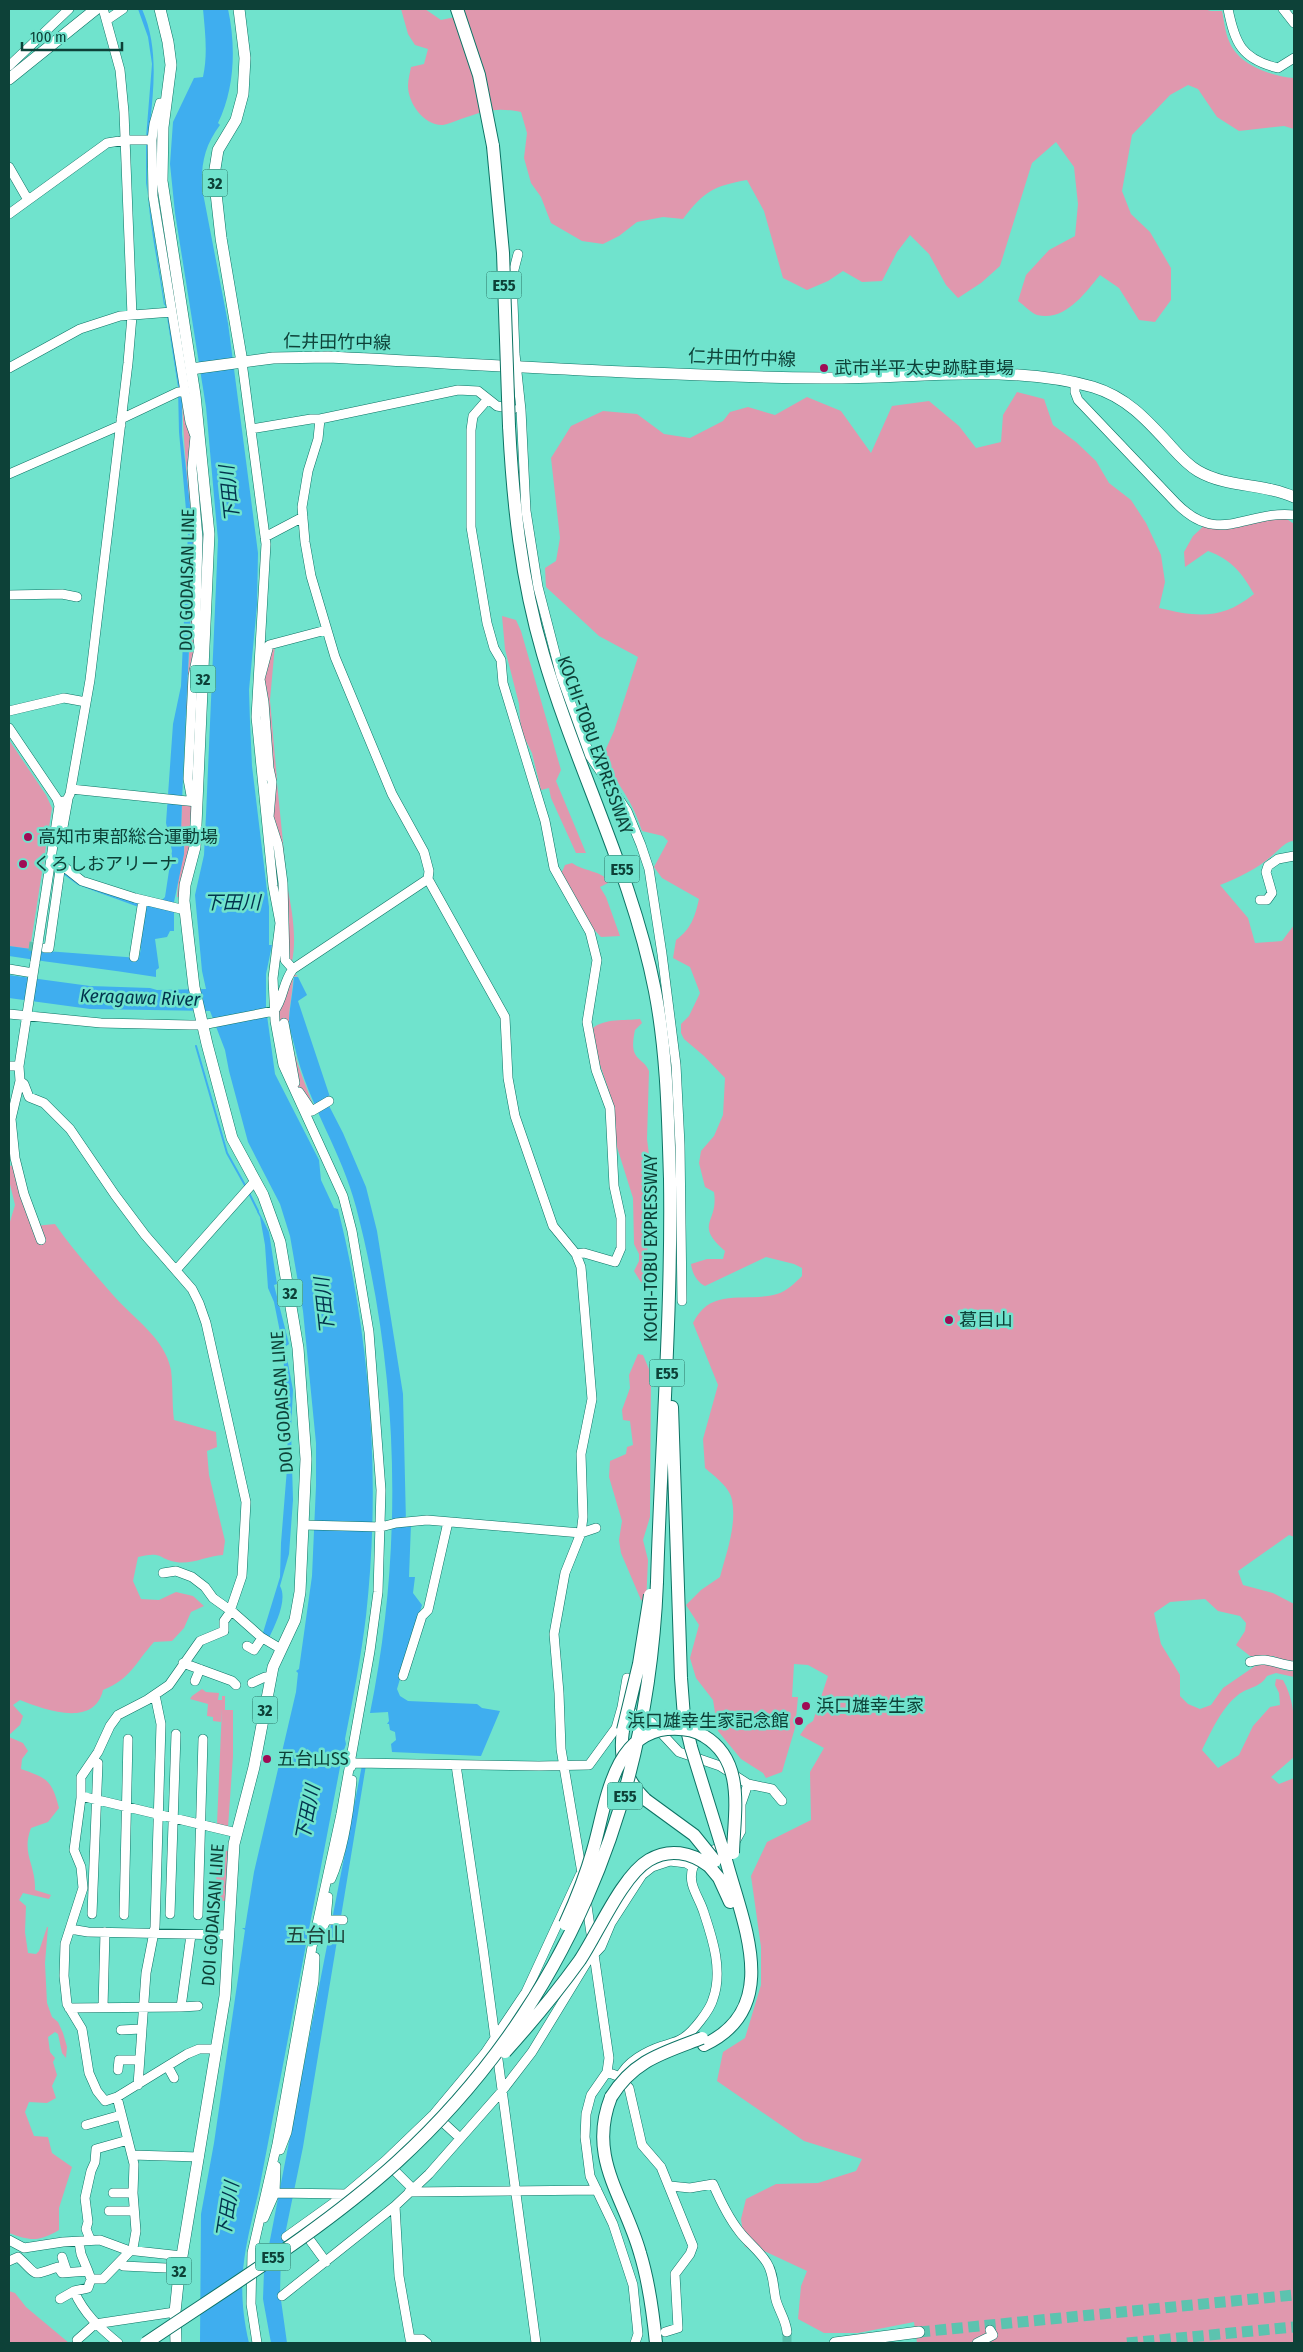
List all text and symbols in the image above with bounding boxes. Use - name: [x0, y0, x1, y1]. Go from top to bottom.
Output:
- scale bar: [22, 20, 122, 52]
- text: 100 m: [30, 28, 67, 46]
- road number: 32: [202, 170, 228, 197]
- road number: E55: [486, 272, 522, 298]
- street label: 仁井田竹中線: [283, 330, 391, 354]
- street label: 仁井田竹中線: [688, 345, 796, 371]
- place label: 武市半平太史跡駐車場: [834, 357, 1014, 379]
- marker: 武市半平太史跡駐車場: [818, 362, 830, 374]
- water label: 下田川: [215, 462, 244, 524]
- street label: DOI GODAISAN LINE: [175, 509, 199, 651]
- street label: KOCHI-TOBU EXPRESSWAY: [553, 653, 637, 837]
- road number: 32: [190, 666, 216, 692]
- place label: 高知市東部総合運動場: [38, 826, 218, 848]
- marker: 高知市東部総合運動場: [22, 831, 34, 843]
- place label: くろしおアリーナ: [33, 853, 177, 875]
- road number: E55: [604, 856, 640, 882]
- marker: くろしおアリーナ: [17, 858, 29, 870]
- water label: 下田川: [203, 891, 262, 914]
- water label: Keragawa River: [80, 984, 202, 1011]
- street label: KOCHI-TOBU EXPRESSWAY: [640, 1154, 662, 1342]
- water label: 下田川: [310, 1274, 339, 1336]
- road number: 32: [278, 1280, 302, 1306]
- place label: 葛目山: [959, 1309, 1013, 1331]
- marker: 葛目山: [943, 1314, 955, 1326]
- street label: DOI GODAISAN LINE: [266, 1330, 298, 1474]
- road number: E55: [650, 1360, 684, 1386]
- place label: 浜口雄幸生家: [816, 1695, 924, 1717]
- road number: 32: [252, 1696, 278, 1724]
- marker: 浜口雄幸生家: [800, 1700, 812, 1712]
- place label: 浜口雄幸生家記念館: [627, 1710, 789, 1732]
- marker: 浜口雄幸生家記念館: [793, 1715, 805, 1727]
- place label: 五台山SS: [277, 1748, 349, 1770]
- marker: 五台山SS: [261, 1753, 273, 1765]
- water label: 下田川: [291, 1781, 325, 1843]
- road number: E55: [608, 1782, 642, 1810]
- street label: DOI GODAISAN LINE: [197, 1843, 229, 1987]
- district label: 五台山: [286, 1923, 346, 1947]
- water label: 下田川: [212, 2178, 244, 2240]
- road number: E55: [256, 2244, 290, 2270]
- road number: 32: [166, 2258, 192, 2284]

